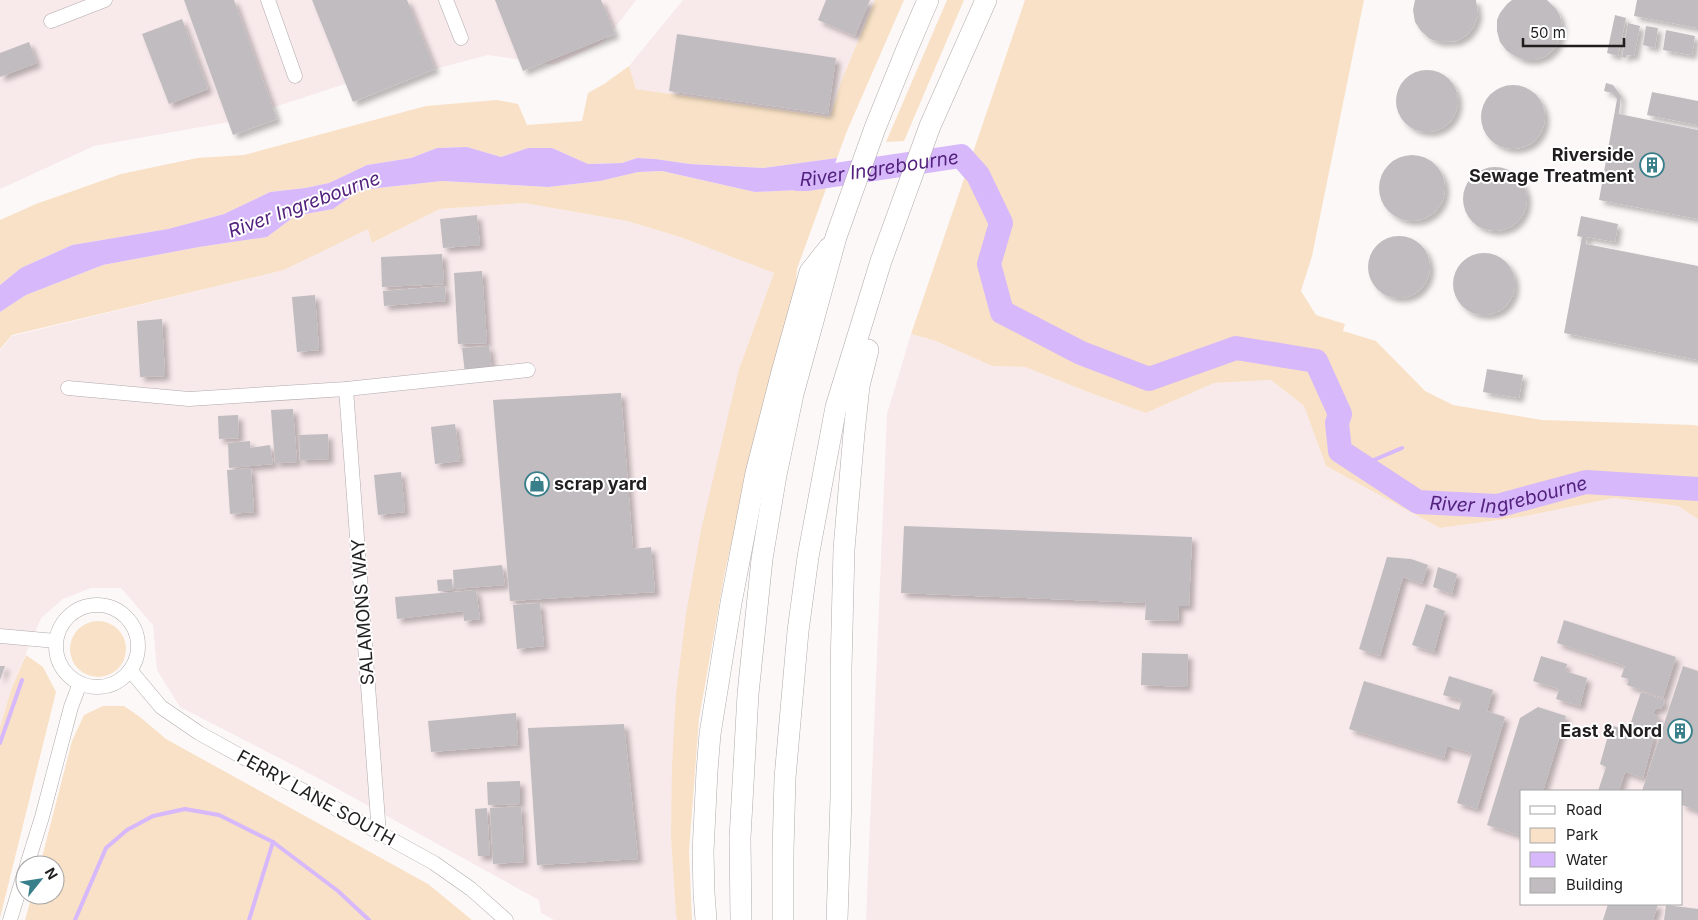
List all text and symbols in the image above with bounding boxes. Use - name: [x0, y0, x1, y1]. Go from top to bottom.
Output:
- scale bar: [1523, 15, 1624, 47]
- text: 50 m: [1530, 23, 1566, 42]
- place label: Riverside Sewage Treatment: [1469, 144, 1634, 186]
- water label: River Ingrebourne: [800, 145, 960, 191]
- building icon: Riverside Sewage Treatment: [1639, 152, 1665, 178]
- water label: River Ingrebourne: [225, 166, 383, 243]
- shop icon: scrap yard: [524, 471, 550, 497]
- water label: River Ingrebourne: [1429, 471, 1590, 518]
- place label: scrap yard: [554, 473, 647, 494]
- street label: SALAMONS WAY: [347, 538, 378, 686]
- building icon: East & Nord: [1667, 718, 1693, 744]
- place label: East & Nord: [1560, 720, 1662, 741]
- street label: FERRY LANE SOUTH: [234, 745, 399, 850]
- legend: [1520, 790, 1683, 905]
- text: Road: [1566, 800, 1602, 819]
- text: Park: [1566, 825, 1599, 844]
- text: Water: [1566, 850, 1608, 869]
- north arrow: [15, 855, 65, 905]
- text: N: [42, 864, 62, 882]
- text: Building: [1566, 875, 1623, 894]

